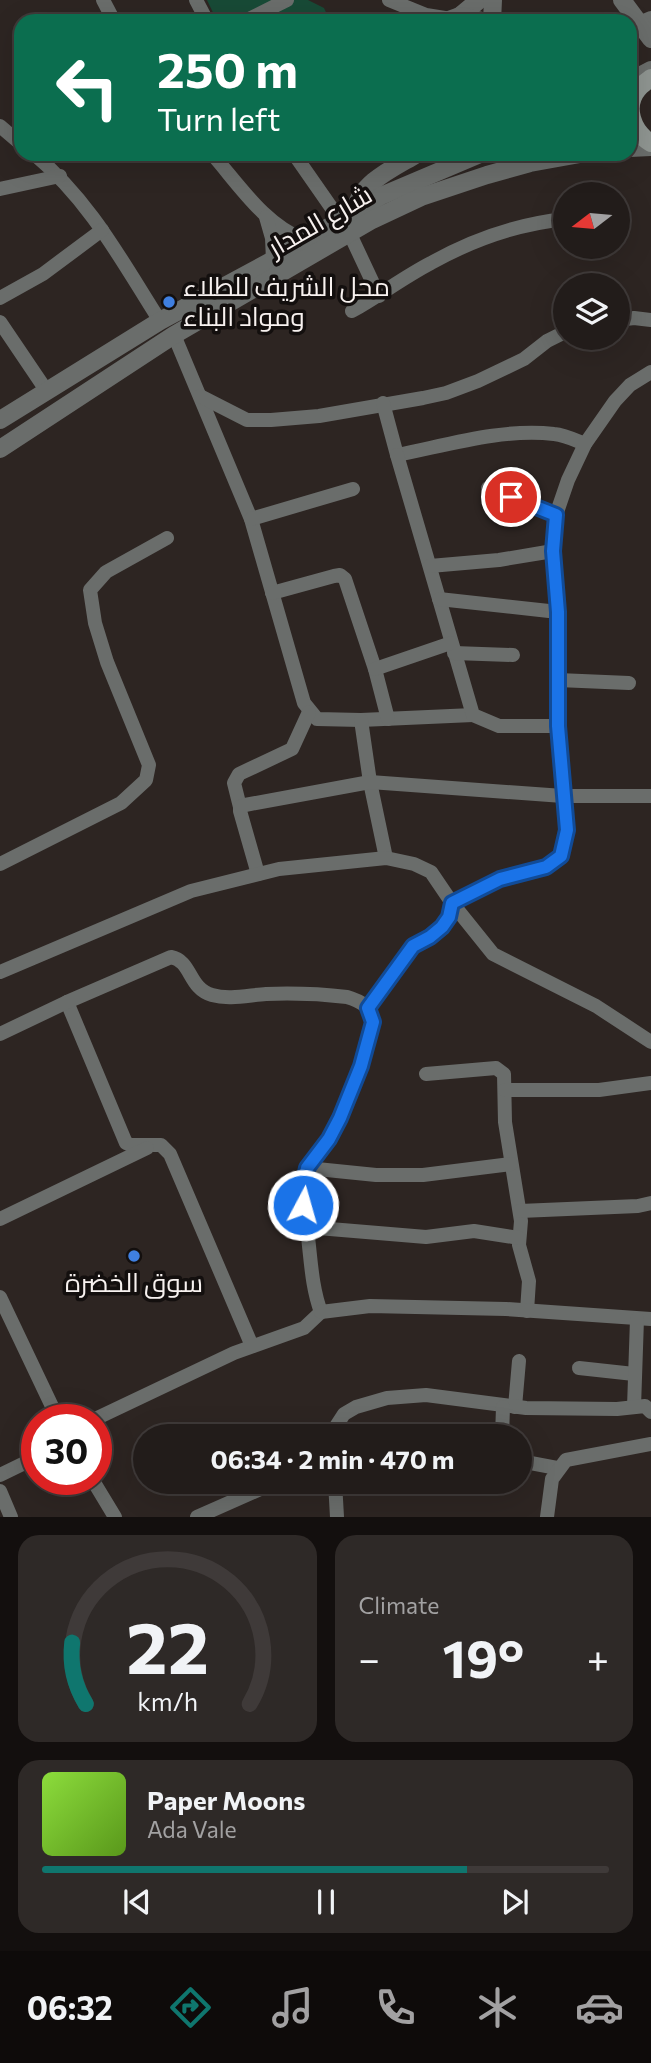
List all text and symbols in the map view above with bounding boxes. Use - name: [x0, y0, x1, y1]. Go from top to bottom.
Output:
- text: 250 m: [157, 38, 298, 98]
- icon: left: [42, 42, 133, 133]
- text: Turn left: [157, 98, 281, 138]
- street label: شارع المدار: [260, 178, 378, 265]
- north arrow: [553, 182, 630, 259]
- map controls: [553, 182, 630, 350]
- place label: محل الشريف للطلاء ومواد البناء: [183, 270, 390, 332]
- button: layers: [553, 273, 630, 350]
- marker: محل الشريف للطلاء ومواد البناء: [161, 294, 177, 310]
- pin: [481, 467, 541, 527]
- icon: arrive: [492, 478, 530, 516]
- position arrow: [266, 1168, 340, 1242]
- marker: سوق الخضرة: [126, 1248, 142, 1264]
- place label: سوق الخضرة: [65, 1266, 203, 1299]
- speed limit sign: 30: [21, 1404, 112, 1495]
- text: 06:34 · 2 min · 470 m: [210, 1443, 455, 1474]
- text: Climate: [359, 1591, 440, 1619]
- text: 22: [126, 1601, 209, 1690]
- text: 19°: [443, 1625, 524, 1689]
- text: −: [359, 1634, 380, 1681]
- text: +: [587, 1634, 609, 1681]
- text: km/h: [137, 1686, 198, 1716]
- text: Paper Moons: [147, 1784, 305, 1815]
- text: Ada Vale: [147, 1815, 237, 1843]
- icon: previous: [118, 1883, 156, 1921]
- icon: pause: [307, 1883, 345, 1921]
- icon: next: [496, 1883, 534, 1921]
- icon: directions: [166, 1983, 215, 2032]
- icon: music: [268, 1983, 317, 2032]
- icon: phone: [371, 1983, 420, 2032]
- icon: climate: [473, 1983, 522, 2032]
- icon: car: [575, 1983, 624, 2032]
- text: 06:32: [27, 1987, 113, 2027]

